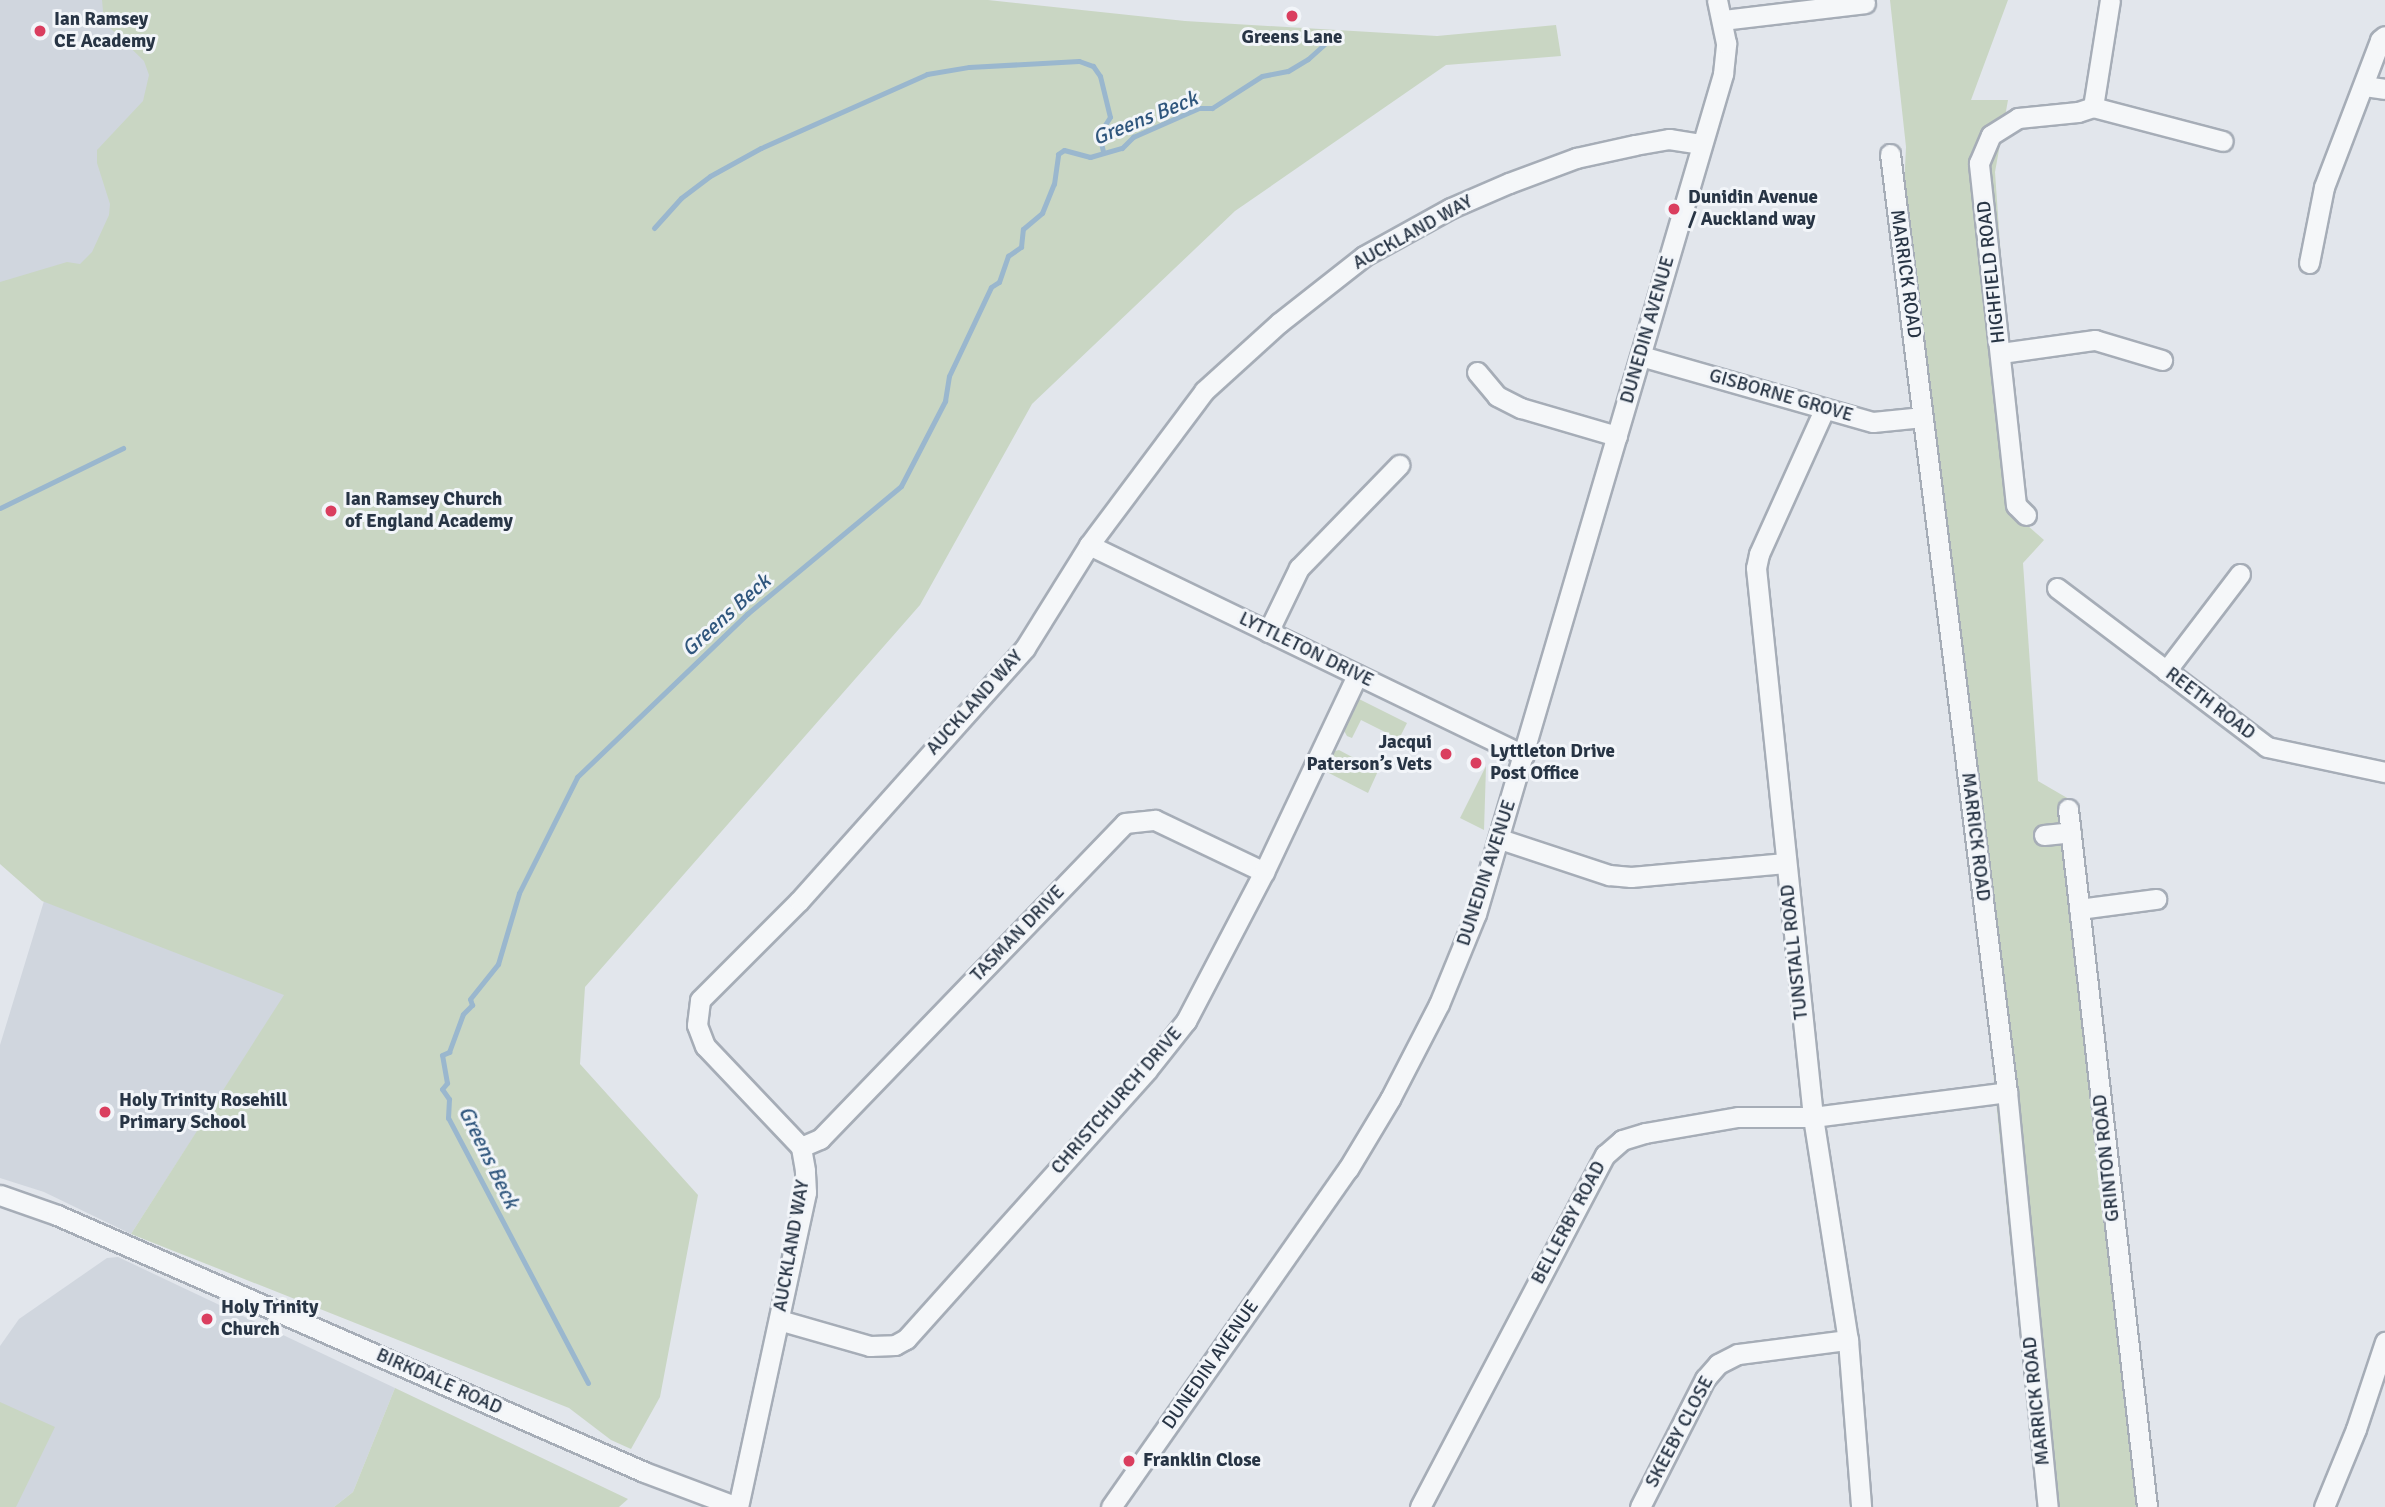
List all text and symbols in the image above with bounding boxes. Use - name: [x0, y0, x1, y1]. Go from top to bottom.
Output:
- marker: Greens Lane: [1284, 8, 1300, 24]
- place label: Ian Ramsey CE Academy: [54, 9, 155, 53]
- marker: Ian Ramsey CE Academy: [32, 23, 48, 39]
- place label: Greens Lane: [1241, 27, 1343, 49]
- water label: Greens Beck: [1089, 86, 1201, 150]
- place label: Dunidin Avenue / Auckland way: [1688, 187, 1818, 231]
- street label: AUCKLAND WAY: [1349, 191, 1477, 275]
- street label: HIGHFIELD ROAD: [1973, 200, 2011, 344]
- marker: Dunidin Avenue / Auckland way: [1666, 201, 1682, 217]
- street label: MARRICK ROAD: [1885, 208, 1925, 340]
- street label: DUNEDIN AVENUE: [1616, 254, 1680, 406]
- street label: GISBORNE GROVE: [1706, 365, 1856, 427]
- place label: Ian Ramsey Church of England Academy: [345, 489, 513, 533]
- marker: Ian Ramsey Church of England Academy: [323, 503, 339, 519]
- water label: Greens Beck: [676, 569, 776, 661]
- street label: LYTTLETON DRIVE: [1235, 608, 1377, 692]
- street label: AUCKLAND WAY: [922, 646, 1028, 760]
- street label: REETH ROAD: [2161, 663, 2259, 745]
- place label: Jacqui Paterson’s Vets: [1307, 732, 1432, 776]
- place label: Lyttleton Drive Post Office: [1490, 741, 1615, 785]
- marker: Jacqui Paterson’s Vets: [1438, 746, 1454, 762]
- marker: Lyttleton Drive Post Office: [1468, 755, 1484, 771]
- street label: MARRICK ROAD: [1956, 771, 1994, 903]
- street label: DUNEDIN AVENUE: [1453, 797, 1521, 949]
- street label: TASMAN DRIVE: [966, 881, 1070, 987]
- street label: TUNSTALL ROAD: [1777, 883, 1813, 1021]
- street label: CHRISTCHURCH DRIVE: [1047, 1023, 1187, 1179]
- place label: Holy Trinity Rosehill Primary School: [119, 1090, 287, 1134]
- street label: GRINTON ROAD: [2089, 1093, 2125, 1223]
- water label: Greens Beck: [453, 1102, 525, 1212]
- marker: Holy Trinity Rosehill Primary School: [97, 1104, 113, 1120]
- street label: BELLERBY ROAD: [1527, 1158, 1611, 1288]
- street label: AUCKLAND WAY: [769, 1178, 815, 1314]
- street label: DUNEDIN AVENUE: [1158, 1296, 1264, 1434]
- place label: Holy Trinity Church: [221, 1297, 318, 1341]
- marker: Holy Trinity Church: [199, 1311, 215, 1327]
- street label: MARRICK ROAD: [2019, 1335, 2055, 1467]
- street label: BIRKDALE ROAD: [372, 1344, 506, 1420]
- street label: SKEEBY CLOSE: [1641, 1372, 1719, 1492]
- place label: Franklin Close: [1143, 1450, 1261, 1472]
- marker: Franklin Close: [1121, 1453, 1137, 1469]

